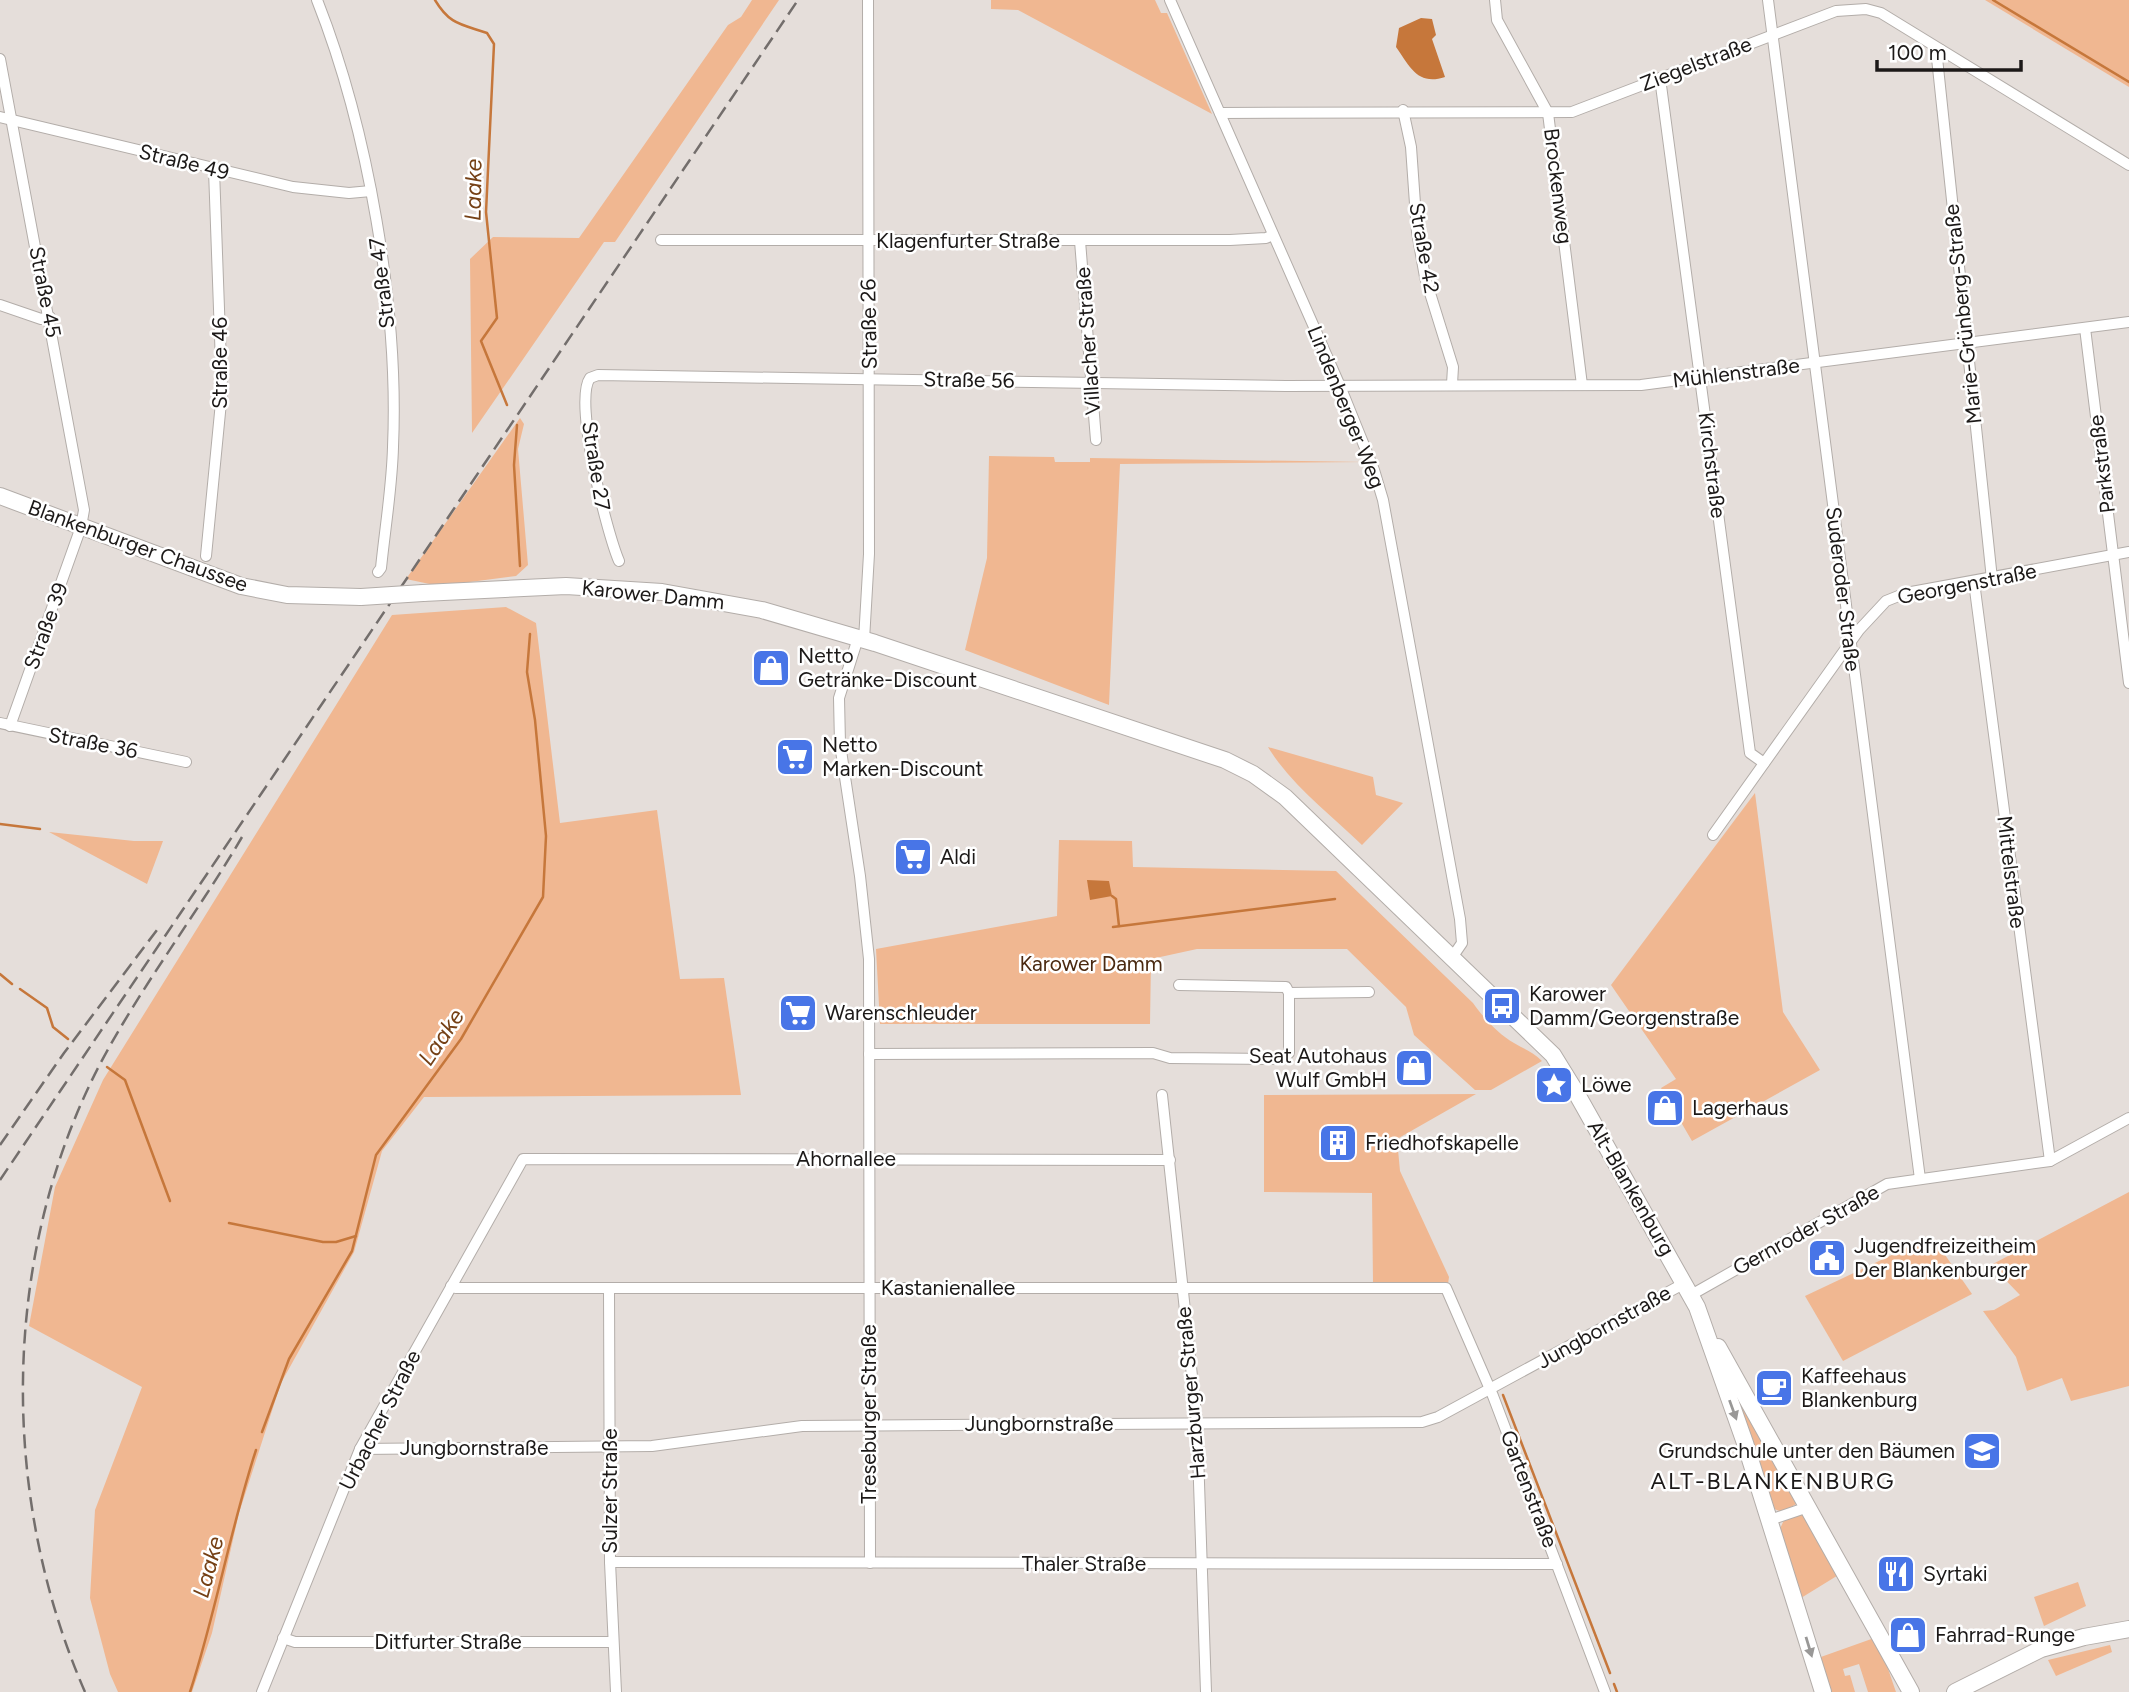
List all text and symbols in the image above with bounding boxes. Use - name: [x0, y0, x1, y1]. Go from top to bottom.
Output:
- scale bar: [1877, 28, 2021, 72]
- street label: Ziegelstraße: [1637, 31, 1755, 96]
- text: 100 m: [1888, 40, 1947, 65]
- street label: Brockenweg: [1539, 127, 1578, 245]
- street label: Straße 49: [136, 138, 232, 185]
- water label: Laake: [458, 158, 488, 221]
- street label: Straße 42: [1404, 200, 1445, 295]
- street label: Marie-Grünberg-Straße: [1939, 203, 1986, 425]
- street label: Klagenfurter Straße: [876, 228, 1060, 253]
- street label: Straße 47: [364, 236, 399, 330]
- street label: Straße 45: [24, 244, 67, 340]
- street label: Villacher Straße: [1070, 266, 1105, 416]
- street label: Straße 26: [855, 278, 882, 370]
- street label: Straße 46: [207, 317, 232, 409]
- street label: Lindenberger Weg: [1302, 322, 1390, 492]
- street label: Mühlenstraße: [1671, 352, 1801, 393]
- street label: Straße 56: [923, 366, 1015, 393]
- street label: Kirchstraße: [1694, 410, 1731, 519]
- street label: Parkstraße: [2083, 414, 2120, 515]
- street label: Straße 27: [577, 419, 616, 512]
- street label: Blankenburger Chaussee: [25, 494, 251, 597]
- street label: Suderoder Straße: [1821, 505, 1866, 673]
- street label: Georgenstraße: [1895, 558, 2039, 609]
- street label: Karower Damm: [581, 575, 726, 614]
- street label: Straße 39: [18, 579, 73, 673]
- place label: Netto Getränke-Discount: [798, 643, 977, 692]
- shop icon: Netto Getränke-Discount: [750, 647, 792, 689]
- street label: Straße 36: [46, 722, 140, 763]
- place label: Netto Marken-Discount: [822, 732, 984, 781]
- supermarket icon: Netto Marken-Discount: [774, 736, 816, 778]
- street label: Mittelstraße: [1992, 814, 2031, 930]
- supermarket icon: Aldi: [892, 836, 934, 878]
- place label: Aldi: [940, 844, 976, 869]
- park label: Karower Damm: [1019, 951, 1163, 976]
- place label: Karower Damm/Georgenstraße: [1529, 981, 1739, 1030]
- bus stop icon: Karower Damm/Georgenstraße: [1481, 985, 1523, 1027]
- supermarket icon: Warenschleuder: [777, 992, 819, 1034]
- place label: Warenschleuder: [825, 1000, 977, 1025]
- water label: Laake: [412, 1003, 470, 1071]
- place label: Seat Autohaus Wulf GmbH: [1249, 1043, 1387, 1092]
- shop icon: Seat Autohaus Wulf GmbH: [1393, 1047, 1435, 1089]
- place icon: Löwe: [1533, 1064, 1575, 1106]
- place label: Löwe: [1581, 1072, 1632, 1097]
- shop icon: Lagerhaus: [1644, 1087, 1686, 1129]
- place label: Lagerhaus: [1692, 1095, 1788, 1120]
- street label: Alt-Blankenburg: [1583, 1116, 1680, 1260]
- building icon: Friedhofskapelle: [1317, 1122, 1359, 1164]
- place label: Friedhofskapelle: [1365, 1130, 1519, 1155]
- street label: Ahornallee: [796, 1146, 896, 1171]
- street label: Gernroder Straße: [1728, 1179, 1883, 1280]
- place label: Jugendfreizeitheim Der Blankenburger: [1854, 1233, 2036, 1282]
- public building icon: Jugendfreizeitheim Der Blankenburger: [1806, 1237, 1848, 1279]
- street label: Kastanienallee: [881, 1275, 1015, 1300]
- street label: Jungbornstraße: [1533, 1280, 1675, 1374]
- street label: Harzburger Straße: [1171, 1306, 1210, 1480]
- street label: Treseburger Straße: [856, 1324, 881, 1504]
- street label: Urbacher Straße: [334, 1346, 426, 1494]
- place label: Kaffeehaus Blankenburg: [1801, 1363, 1917, 1412]
- cafe icon: Kaffeehaus Blankenburg: [1753, 1367, 1795, 1409]
- one-way arrow: [1728, 1400, 1739, 1421]
- street label: Jungbornstraße: [965, 1411, 1113, 1436]
- street label: Gartenstraße: [1496, 1427, 1563, 1551]
- street label: Sulzer Straße: [597, 1428, 622, 1554]
- school or university icon: Grundschule unter den Bäumen: [1961, 1430, 2003, 1472]
- street label: Jungbornstraße: [400, 1435, 548, 1460]
- place label: Grundschule unter den Bäumen: [1658, 1438, 1955, 1463]
- district label: ALT-BLANKENBURG: [1650, 1467, 1896, 1495]
- water label: Laake: [186, 1533, 230, 1601]
- street label: Thaler Straße: [1022, 1551, 1146, 1576]
- restaurant icon: Syrtaki: [1875, 1553, 1917, 1595]
- place label: Syrtaki: [1923, 1561, 1988, 1586]
- shop icon: Fahrrad-Runge: [1887, 1614, 1929, 1656]
- place label: Fahrrad-Runge: [1935, 1622, 2075, 1647]
- street label: Ditfurter Straße: [374, 1629, 522, 1654]
- one-way arrow: [1805, 1637, 1815, 1658]

